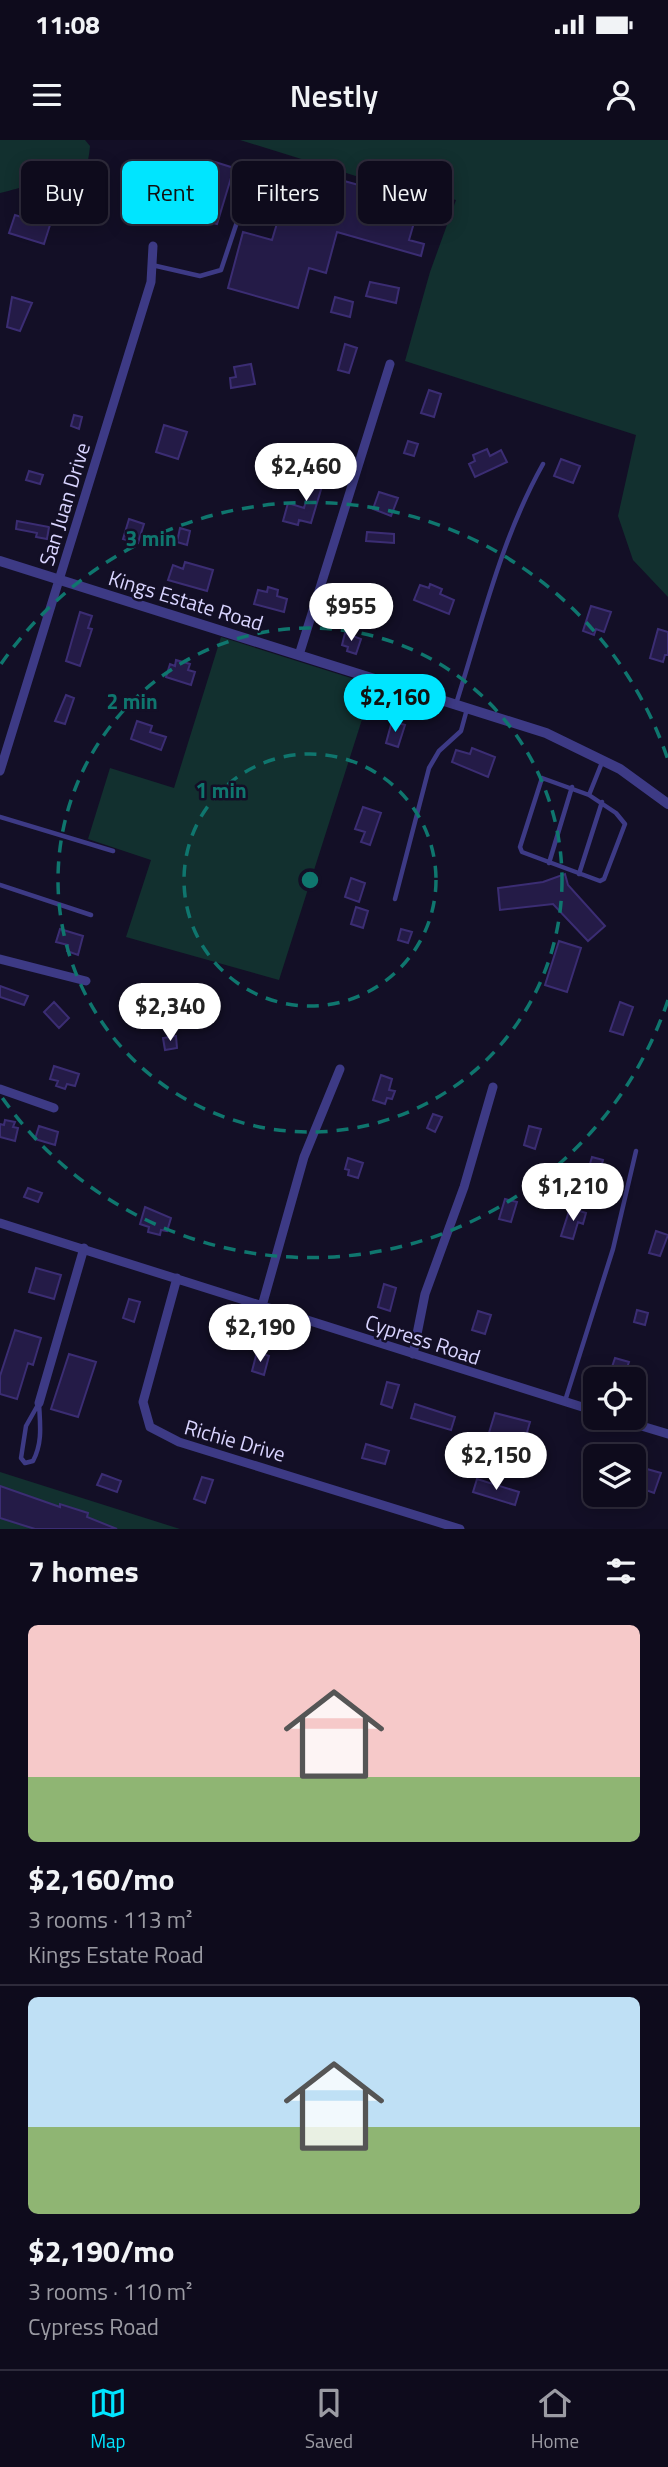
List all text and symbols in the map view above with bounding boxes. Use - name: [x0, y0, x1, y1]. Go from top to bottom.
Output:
- text: 11:08: [35, 5, 100, 44]
- text: Nestly: [290, 71, 378, 119]
- icon: menu: [28, 76, 66, 114]
- icon: person: [602, 76, 640, 114]
- chip: Buy: [21, 161, 108, 224]
- chip: Rent: [122, 161, 218, 224]
- chip: Filters: [232, 161, 344, 224]
- chip: New: [358, 161, 452, 224]
- street label: San Juan Drive: [30, 438, 98, 570]
- pin: $2,460: [249, 444, 363, 503]
- text: $2,460: [271, 448, 341, 483]
- text: 3 min: [125, 522, 177, 554]
- street label: Kings Estate Road: [105, 561, 267, 639]
- pin: $955: [310, 584, 392, 643]
- text: $955: [325, 588, 377, 623]
- pin: $2,160: [338, 674, 452, 734]
- text: $2,160: [360, 679, 430, 714]
- text: 2 min: [106, 685, 158, 717]
- text: 1 min: [195, 774, 247, 806]
- centre of rings: [298, 868, 322, 892]
- pin: $2,340: [113, 984, 227, 1043]
- text: $2,340: [135, 988, 205, 1023]
- pin: $1,210: [516, 1164, 630, 1223]
- text: $1,210: [538, 1168, 608, 1203]
- pin: $2,190: [203, 1304, 317, 1364]
- street label: Cypress Road: [361, 1305, 485, 1373]
- text: $2,190: [225, 1309, 295, 1344]
- map controls: [583, 1367, 646, 1507]
- button: locate: [583, 1367, 646, 1430]
- street label: Richie Drive: [181, 1410, 289, 1470]
- pin: $2,150: [439, 1432, 553, 1492]
- text: $2,150: [461, 1437, 531, 1472]
- button: layers: [583, 1444, 646, 1507]
- text: 7 homes: [28, 1548, 139, 1594]
- icon: filters: [602, 1552, 640, 1590]
- icon: home: [271, 1671, 397, 1797]
- text: $2,160/mo: [28, 1856, 174, 1902]
- text: 3 rooms · 113 m²: [28, 1902, 192, 1937]
- text: Kings Estate Road: [28, 1937, 204, 1972]
- icon: home: [271, 2043, 397, 2169]
- text: $2,190/mo: [28, 2228, 174, 2274]
- text: 3 rooms · 110 m²: [28, 2274, 192, 2309]
- text: Cypress Road: [28, 2309, 159, 2344]
- tab: Map: [89, 2384, 127, 2455]
- tab: Saved: [305, 2384, 353, 2455]
- tab: Home: [531, 2384, 579, 2455]

